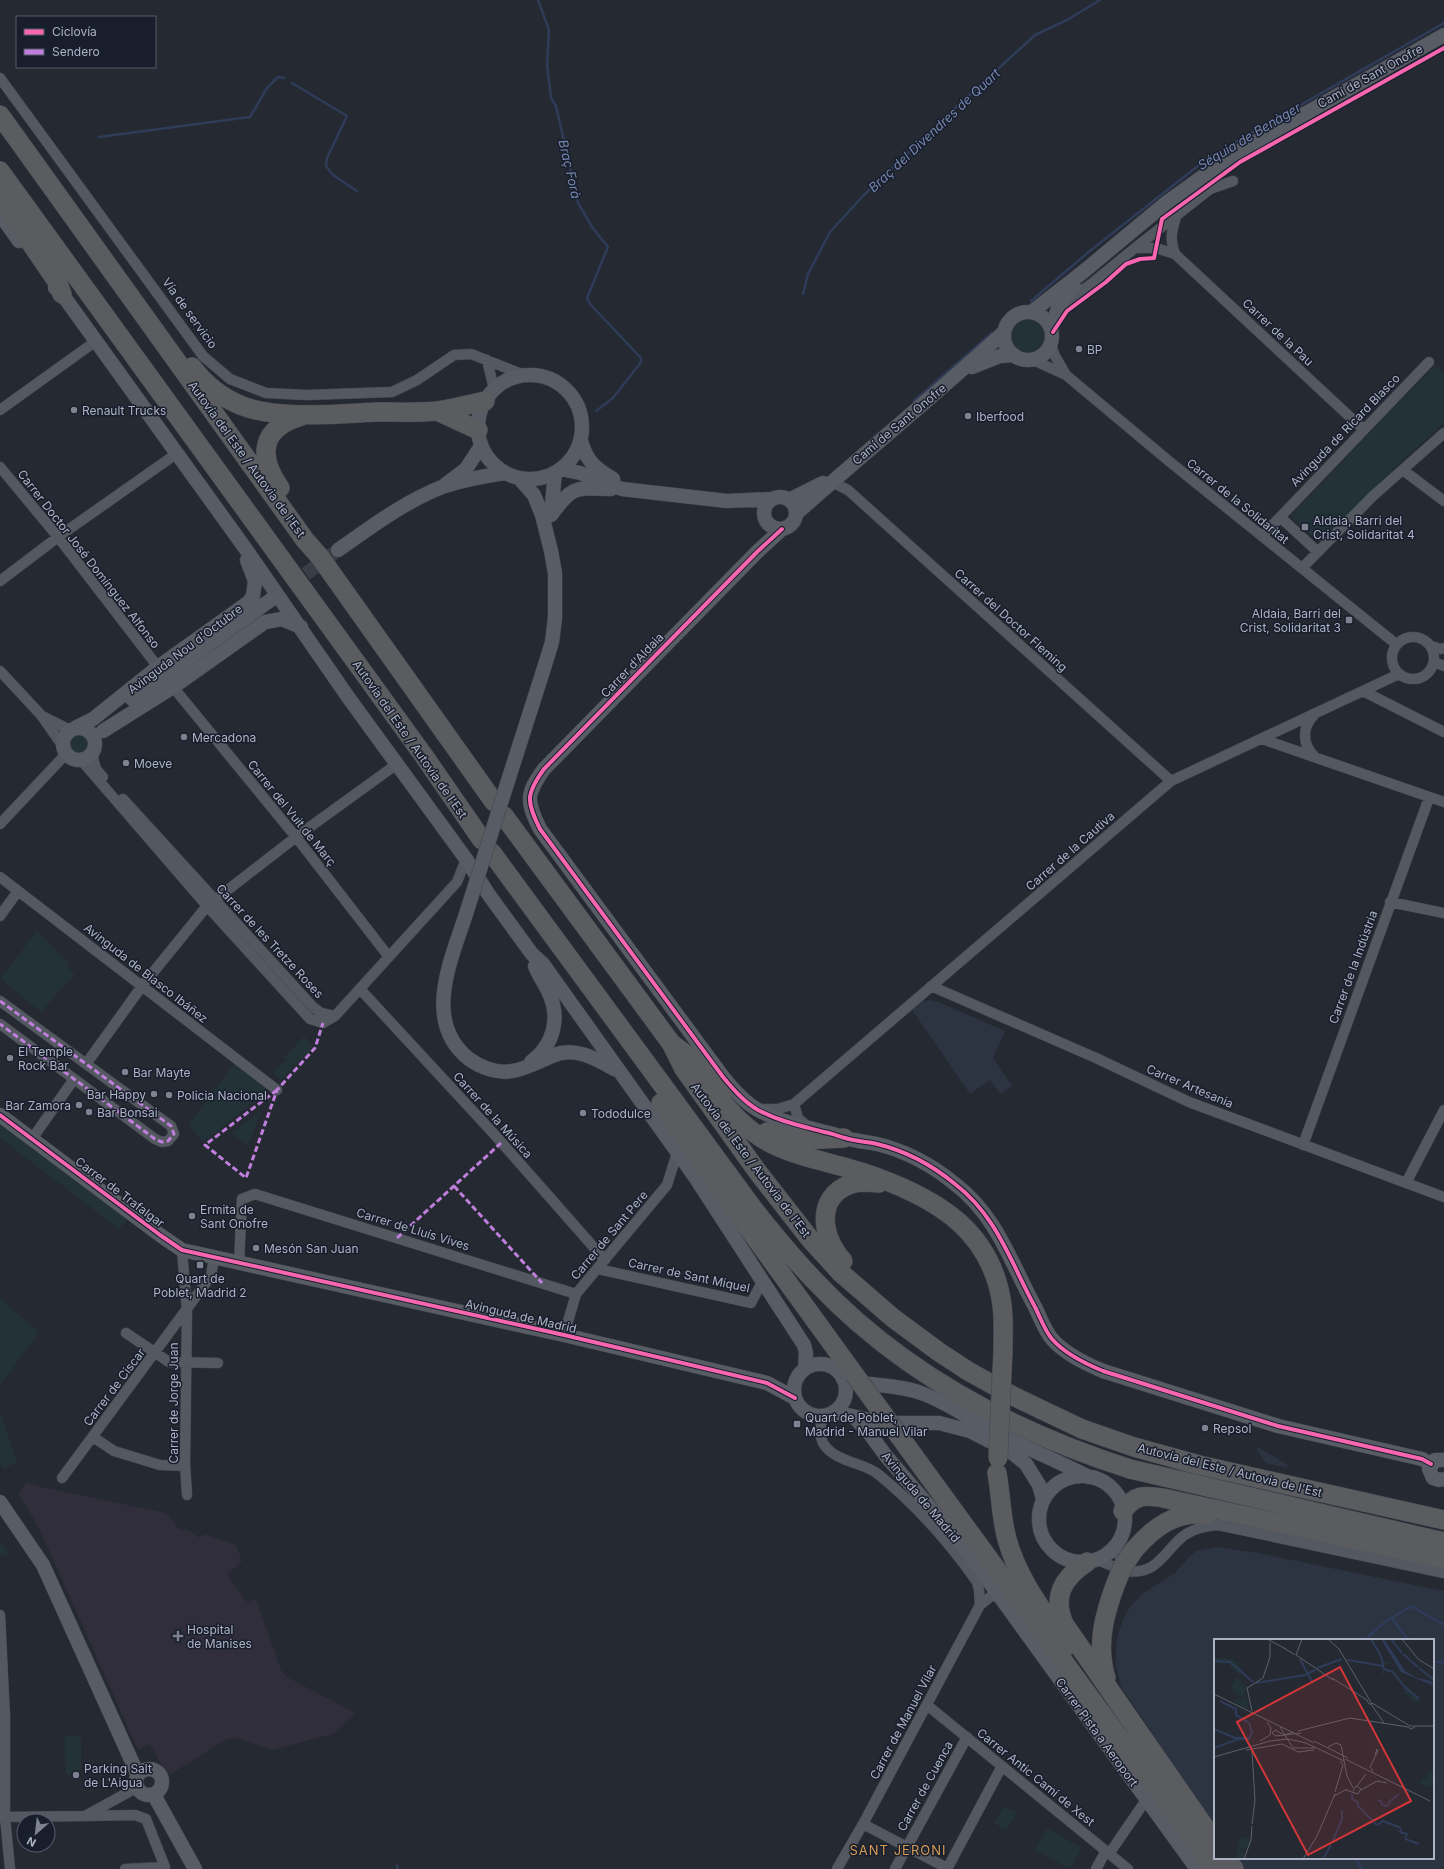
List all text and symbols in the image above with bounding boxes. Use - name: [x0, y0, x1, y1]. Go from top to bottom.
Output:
- legend: [16, 16, 156, 68]
- text: Ciclovía: [52, 24, 97, 39]
- street label: Camí de Sant Onofre: [1315, 41, 1425, 111]
- text: Sendero: [52, 44, 100, 59]
- water label: Braç del Divendres de Quart: [865, 64, 1004, 195]
- water label: Séquia de Benàger: [1195, 98, 1304, 173]
- water label: Braç Forà: [555, 138, 585, 200]
- street label: Vía de servicio: [159, 275, 221, 351]
- street label: Carrer de la Pau: [1239, 295, 1317, 369]
- place label: BP: [1087, 342, 1103, 357]
- marker: BP: [1074, 344, 1084, 354]
- street label: Avinguda de Ricard Blasco: [1287, 370, 1403, 490]
- street label: Autovía del Este / Autovia de l'Est: [185, 378, 309, 540]
- street label: Camí de Sant Onofre: [849, 380, 949, 468]
- place label: Renault Trucks: [82, 403, 166, 418]
- marker: Renault Trucks: [69, 405, 79, 415]
- place label: Iberfood: [976, 409, 1024, 424]
- marker: Iberfood: [963, 411, 973, 421]
- street label: Carrer de la Solidaritat: [1184, 455, 1292, 547]
- street label: Carrer Doctor José Domínguez Alfonso: [15, 467, 163, 651]
- place label: Aldaia, Barri del Crist, Solidaritat 4: [1313, 513, 1415, 542]
- marker: Aldaia, Barri del Crist, Solidaritat 4: [1300, 522, 1310, 532]
- street label: Carrer del Doctor Fleming: [952, 565, 1070, 675]
- street label: Avinguda Nou d'Octubre: [125, 601, 245, 697]
- place label: Aldaia, Barri del Crist, Solidaritat 3: [1240, 606, 1341, 635]
- marker: Aldaia, Barri del Crist, Solidaritat 3: [1344, 615, 1354, 625]
- street label: Carrer d'Aldaia: [597, 629, 667, 701]
- street label: Autovía del Este / Autovia de l'Est: [349, 657, 471, 821]
- place label: Mercadona: [192, 730, 256, 745]
- marker: Mercadona: [179, 732, 189, 742]
- place label: Moeve: [134, 756, 172, 771]
- street label: Carrer del Vuit de Març: [245, 757, 339, 869]
- marker: Moeve: [121, 758, 131, 768]
- street label: Carrer de la Cautiva: [1022, 808, 1118, 894]
- street label: Carrer de les Tretze Roses: [213, 881, 327, 1001]
- street label: Carrer de la Indústria: [1326, 908, 1380, 1026]
- street label: Avinguda de Blasco Ibáñez: [81, 920, 211, 1026]
- place label: El Temple Rock Bar: [18, 1044, 73, 1073]
- marker: El Temple Rock Bar: [5, 1053, 15, 1063]
- street label: Carrer Artesania: [1144, 1061, 1236, 1111]
- place label: Bar Mayte: [133, 1065, 191, 1080]
- marker: Bar Mayte: [120, 1067, 130, 1077]
- street label: Carrer de la Música: [450, 1069, 536, 1161]
- street label: Autovía del Este / Autovia de l'Est: [688, 1080, 814, 1240]
- place label: Bar Happy: [87, 1087, 146, 1102]
- place label: Policia Nacional: [177, 1088, 267, 1103]
- marker: Bar Happy: [149, 1089, 159, 1099]
- marker: Policia Nacional: [164, 1090, 174, 1100]
- place label: Bar Zamora: [5, 1098, 71, 1113]
- marker: Bar Zamora: [74, 1100, 84, 1110]
- place label: Bar Bonsai: [97, 1105, 158, 1120]
- place label: Tododulce: [591, 1106, 651, 1121]
- marker: Bar Bonsai: [84, 1107, 94, 1117]
- marker: Tododulce: [578, 1108, 588, 1118]
- street label: Carrer de Trafalgar: [72, 1154, 168, 1231]
- street label: Carrer de Sant Pere: [567, 1187, 651, 1283]
- place label: Ermita de Sant Onofre: [200, 1202, 268, 1231]
- street label: Carrer de Lluís Vives: [355, 1205, 471, 1253]
- marker: Ermita de Sant Onofre: [187, 1211, 197, 1221]
- place label: Mesón San Juan: [264, 1241, 359, 1256]
- marker: Mesón San Juan: [251, 1243, 261, 1253]
- street label: Carrer de Sant Miquel: [627, 1255, 751, 1295]
- marker: Quart de Poblet, Madrid 2: [195, 1260, 205, 1270]
- place label: Quart de Poblet, Madrid 2: [153, 1271, 247, 1300]
- street label: Avinguda de Madrid: [464, 1296, 578, 1336]
- street label: Carrer de Jorge Juan: [166, 1342, 181, 1464]
- street label: Carrer de Ciscar: [80, 1345, 148, 1429]
- place label: Quart de Poblet, Madrid - Manuel Vilar: [805, 1410, 928, 1439]
- marker: Quart de Poblet, Madrid - Manuel Vilar: [792, 1419, 802, 1429]
- place label: Repsol: [1213, 1421, 1251, 1436]
- marker: Repsol: [1200, 1423, 1210, 1433]
- street label: Autovía del Este / Autovia de l'Est: [1136, 1440, 1324, 1500]
- street label: Avinguda de Madrid: [879, 1449, 963, 1545]
- place label: Hospital de Manises: [187, 1622, 252, 1651]
- marker: Hospital de Manises: [172, 1630, 184, 1642]
- inset map: [1214, 1639, 1434, 1859]
- street label: Carrer de Manuel Vilar: [866, 1662, 940, 1782]
- street label: Carrer Pista a Aeroport: [1053, 1675, 1141, 1789]
- street label: Carrer Antic Camí de Xest: [974, 1725, 1098, 1829]
- street label: Carrer de Cuenca: [894, 1738, 956, 1834]
- place label: Parking Salt de L'Aigua: [84, 1761, 152, 1790]
- marker: Parking Salt de L'Aigua: [71, 1770, 81, 1780]
- north arrow: [16, 1813, 56, 1853]
- text: N: [24, 1834, 38, 1850]
- district label: SANT JERONI: [850, 1842, 946, 1858]

